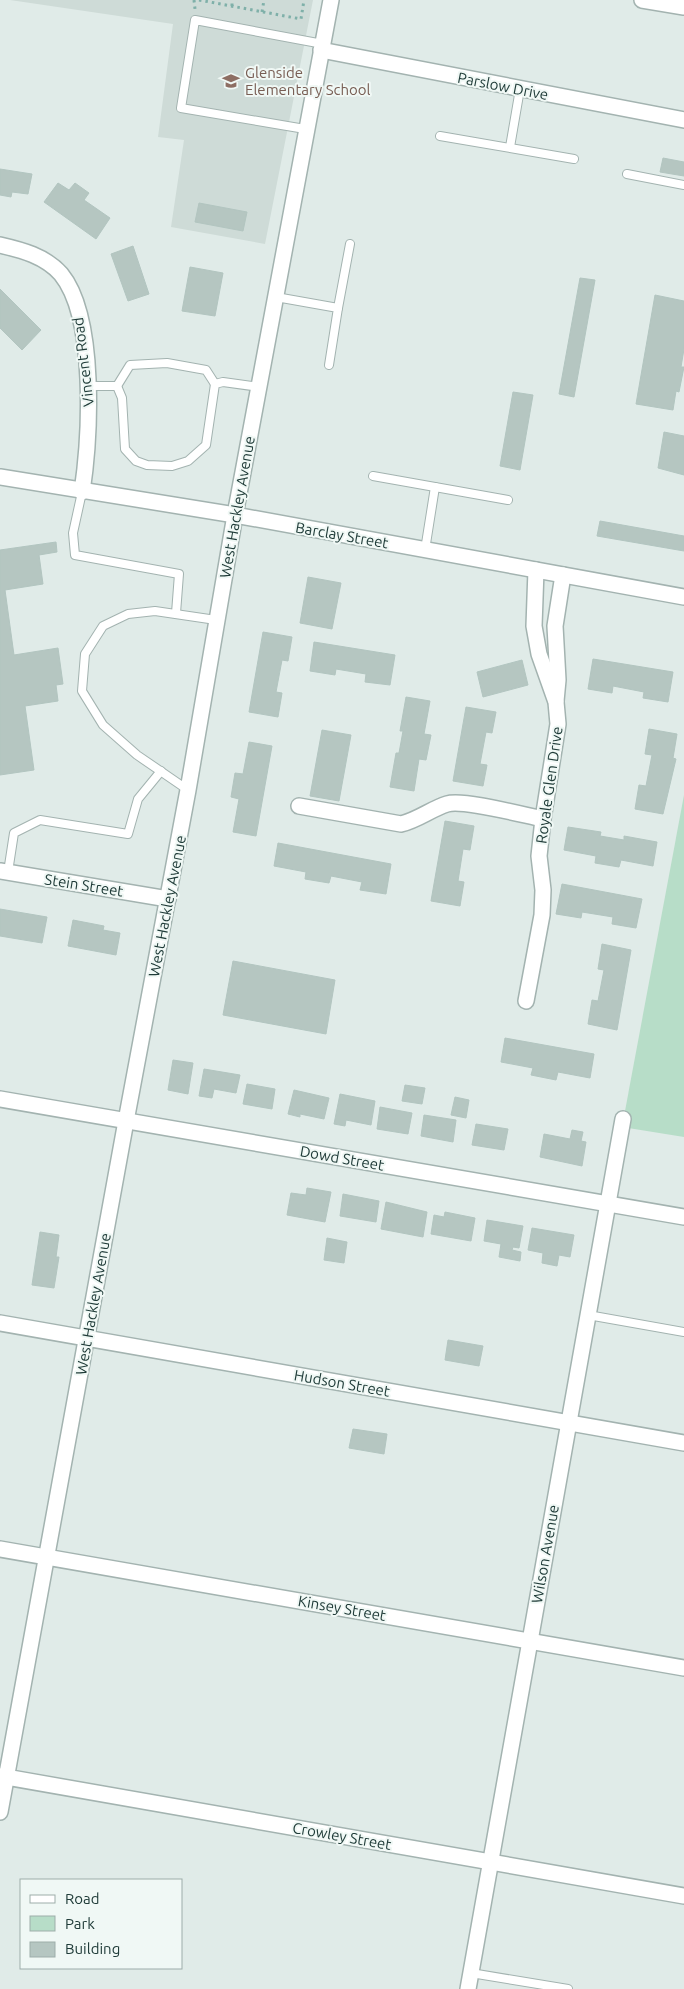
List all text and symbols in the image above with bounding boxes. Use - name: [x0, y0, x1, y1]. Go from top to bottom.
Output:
- place label: Glenside Elementary School: [245, 64, 371, 98]
- street label: Parslow Drive: [456, 69, 550, 103]
- school or university icon: Glenside Elementary School: [221, 71, 241, 91]
- street label: Vincent Road: [69, 316, 97, 408]
- street label: West Hackley Avenue: [216, 435, 258, 579]
- street label: Barclay Street: [294, 518, 390, 552]
- street label: Royale Glen Drive: [532, 725, 566, 845]
- street label: West Hackley Avenue: [145, 834, 189, 978]
- street label: Stein Street: [43, 870, 125, 900]
- street label: Dowd Street: [299, 1142, 385, 1174]
- street label: West Hackley Avenue: [72, 1232, 114, 1376]
- street label: Hudson Street: [293, 1366, 391, 1400]
- street label: Wilson Avenue: [528, 1503, 562, 1605]
- street label: Kinsey Street: [297, 1592, 387, 1624]
- street label: Crowley Street: [291, 1819, 393, 1853]
- legend: [20, 1879, 182, 1969]
- text: Road: [65, 1890, 100, 1907]
- text: Park: [65, 1915, 95, 1932]
- text: Building: [65, 1940, 120, 1957]

